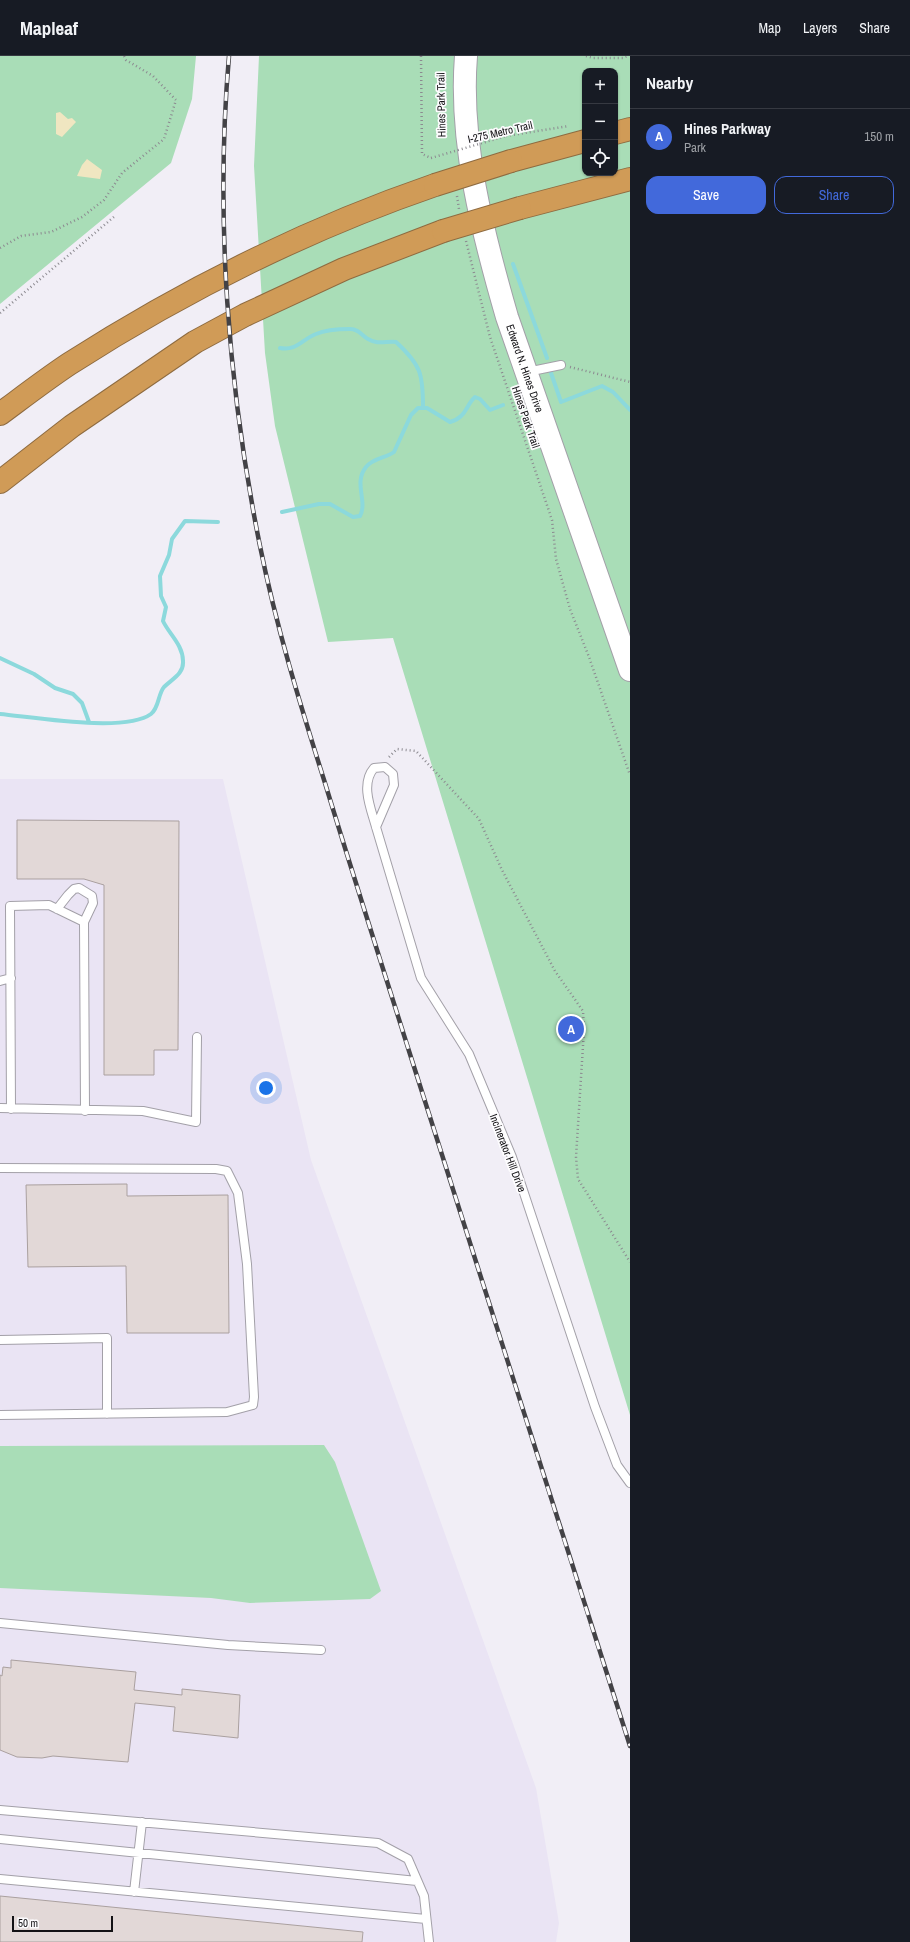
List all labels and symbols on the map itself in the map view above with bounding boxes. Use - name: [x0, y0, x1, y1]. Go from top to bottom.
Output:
- street label: Hines Park Trail: [433, 73, 449, 137]
- street label: I-275 Metro Trail: [466, 118, 534, 146]
- street label: Edward N. Hines Drive: [503, 322, 547, 414]
- street label: Hines Park Trail: [509, 384, 543, 450]
- pin: A: [558, 1014, 584, 1044]
- your location: [256, 1078, 276, 1098]
- street label: Incinerator Hill Drive: [487, 1112, 529, 1194]
- scale bar: [12, 1914, 113, 1933]

